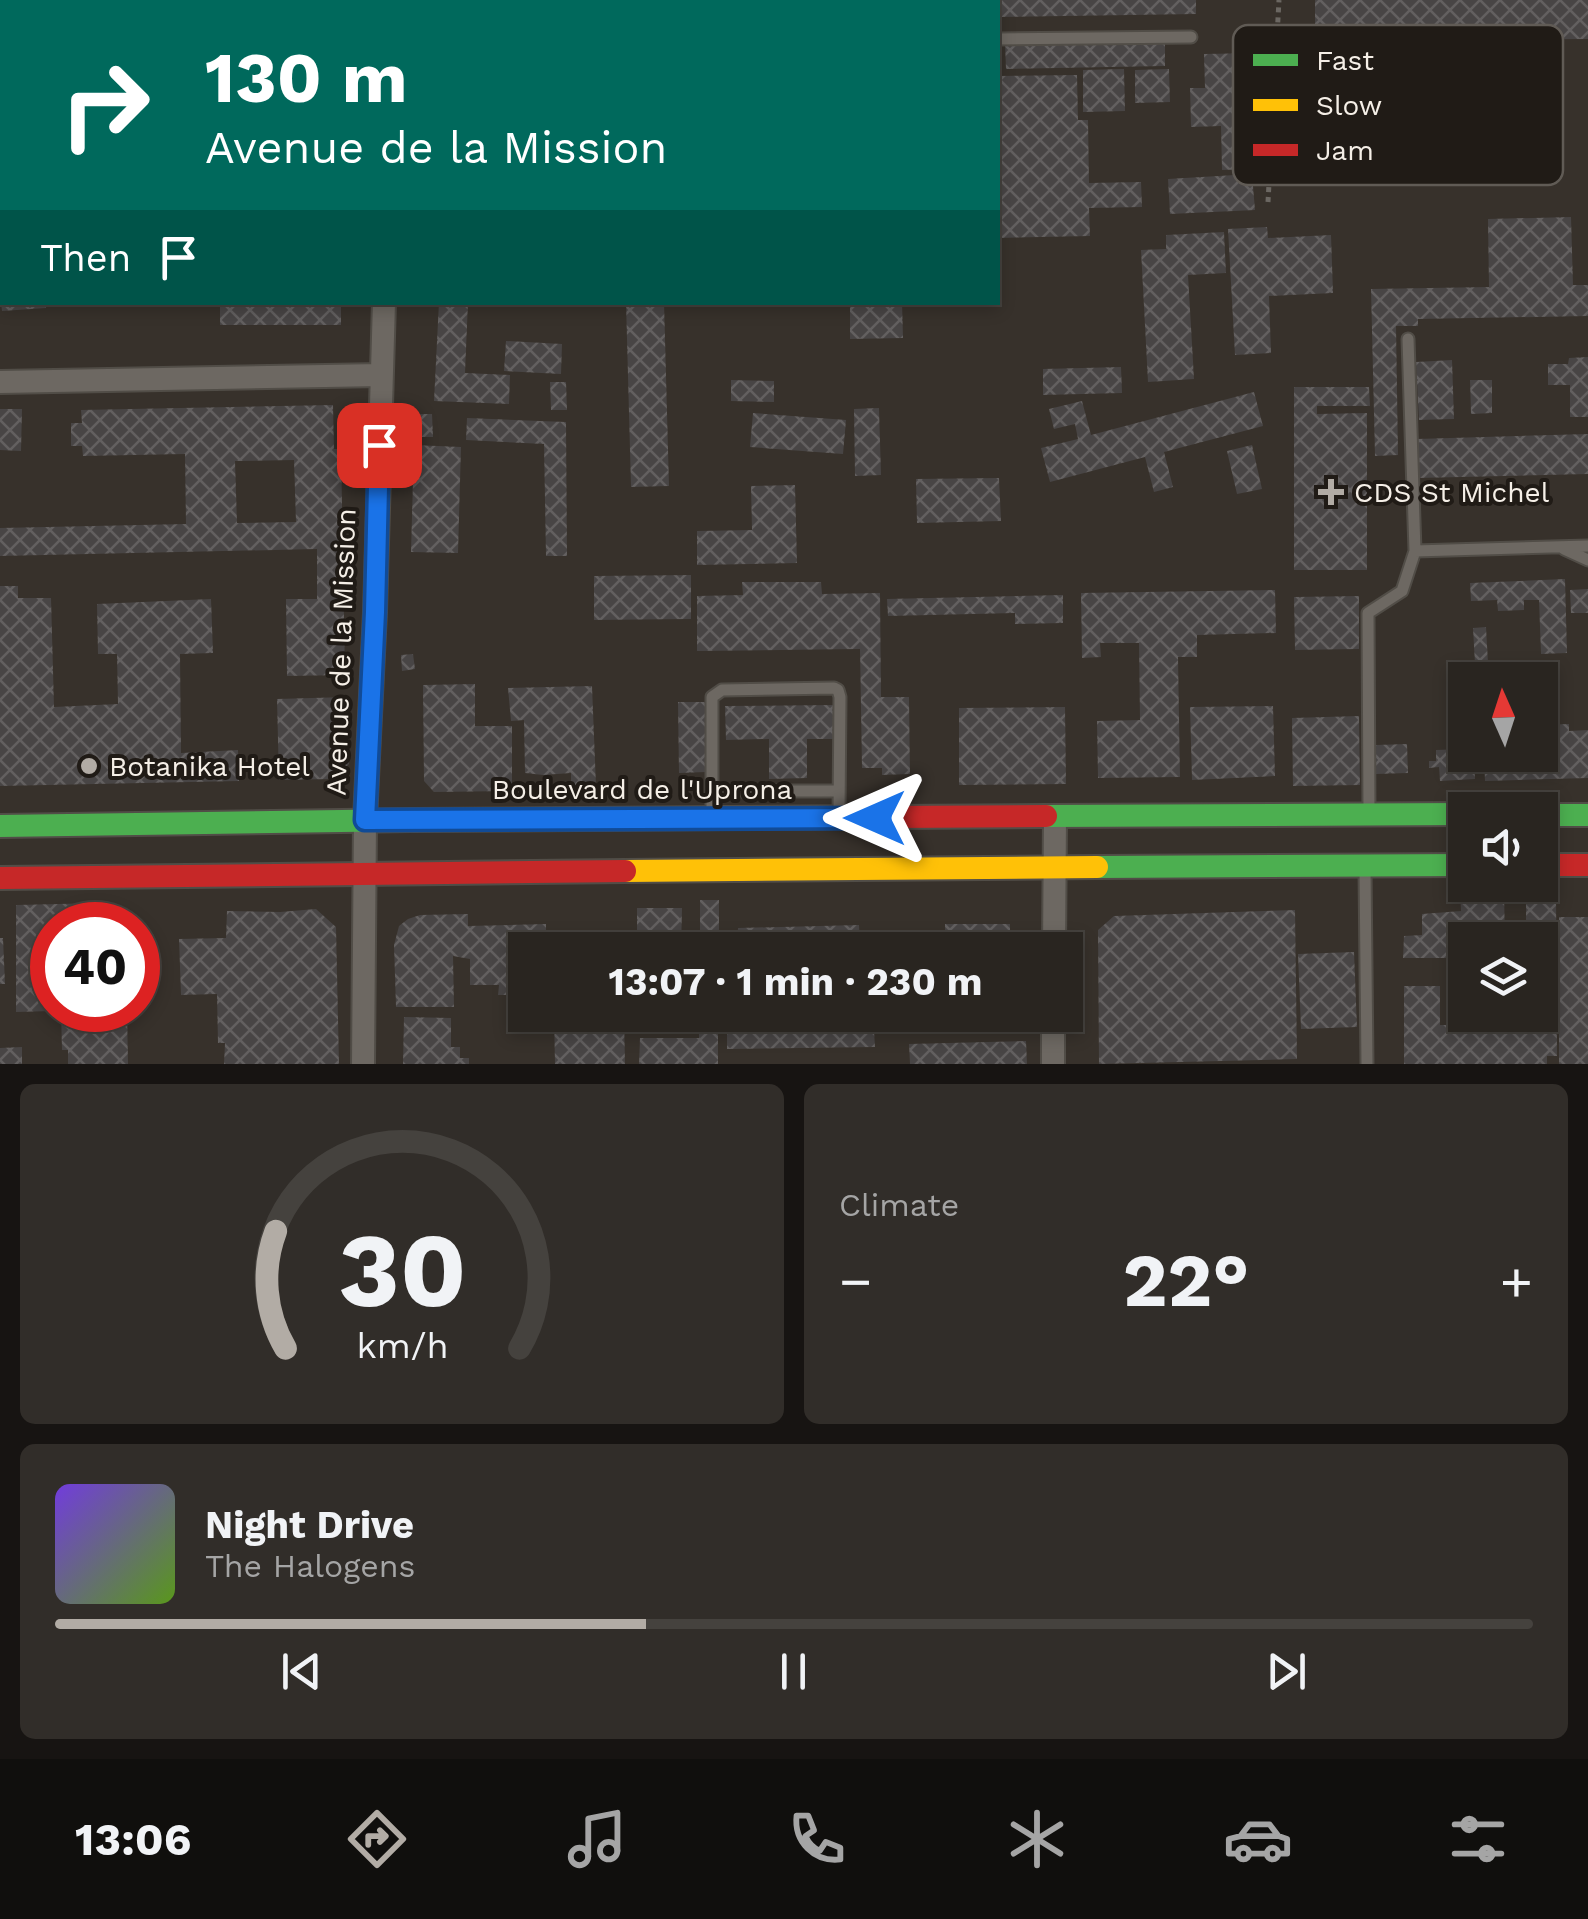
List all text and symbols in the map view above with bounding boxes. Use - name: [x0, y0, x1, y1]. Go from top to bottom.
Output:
- legend: [1233, 25, 1563, 185]
- text: 130 m: [205, 37, 408, 119]
- icon: right: [40, 40, 170, 170]
- text: Fast: [1316, 44, 1374, 77]
- text: Slow: [1316, 89, 1382, 122]
- text: Avenue de la Mission: [205, 121, 667, 174]
- text: Jam: [1316, 134, 1374, 167]
- icon: arrive: [151, 230, 206, 285]
- text: Then: [40, 236, 131, 280]
- pin: [337, 403, 422, 488]
- icon: arrive: [352, 418, 407, 473]
- place label: CDS St Michel: [1354, 476, 1550, 509]
- marker: CDS St Michel: [1318, 479, 1344, 505]
- street label: Avenue de la Mission: [319, 508, 363, 796]
- north arrow: [1448, 662, 1558, 772]
- map controls: [1448, 662, 1558, 1032]
- place label: Botanika Hotel: [109, 750, 310, 783]
- marker: Botanika Hotel: [78, 755, 100, 777]
- position arrow: [823, 766, 927, 870]
- street label: Boulevard de l'Uprona: [492, 773, 793, 806]
- button: sound: [1448, 792, 1558, 902]
- speed limit sign: 40: [30, 902, 160, 1032]
- button: layers: [1448, 922, 1558, 1032]
- text: 13:07 · 1 min · 230 m: [609, 960, 982, 1004]
- text: Climate: [839, 1186, 959, 1224]
- text: 30: [338, 1209, 466, 1331]
- text: 22°: [1123, 1236, 1249, 1324]
- text: −: [839, 1249, 872, 1313]
- text: +: [1500, 1249, 1533, 1313]
- text: km/h: [356, 1325, 448, 1367]
- text: Night Drive: [205, 1503, 414, 1547]
- text: The Halogens: [205, 1547, 415, 1585]
- icon: previous: [274, 1644, 329, 1699]
- icon: pause: [766, 1644, 821, 1699]
- icon: next: [1259, 1644, 1314, 1699]
- icon: directions: [342, 1804, 412, 1874]
- icon: music: [562, 1804, 632, 1874]
- icon: phone: [782, 1804, 852, 1874]
- icon: climate: [1002, 1804, 1072, 1874]
- icon: car: [1223, 1804, 1293, 1874]
- icon: filters: [1443, 1804, 1513, 1874]
- text: 13:06: [75, 1813, 191, 1866]

